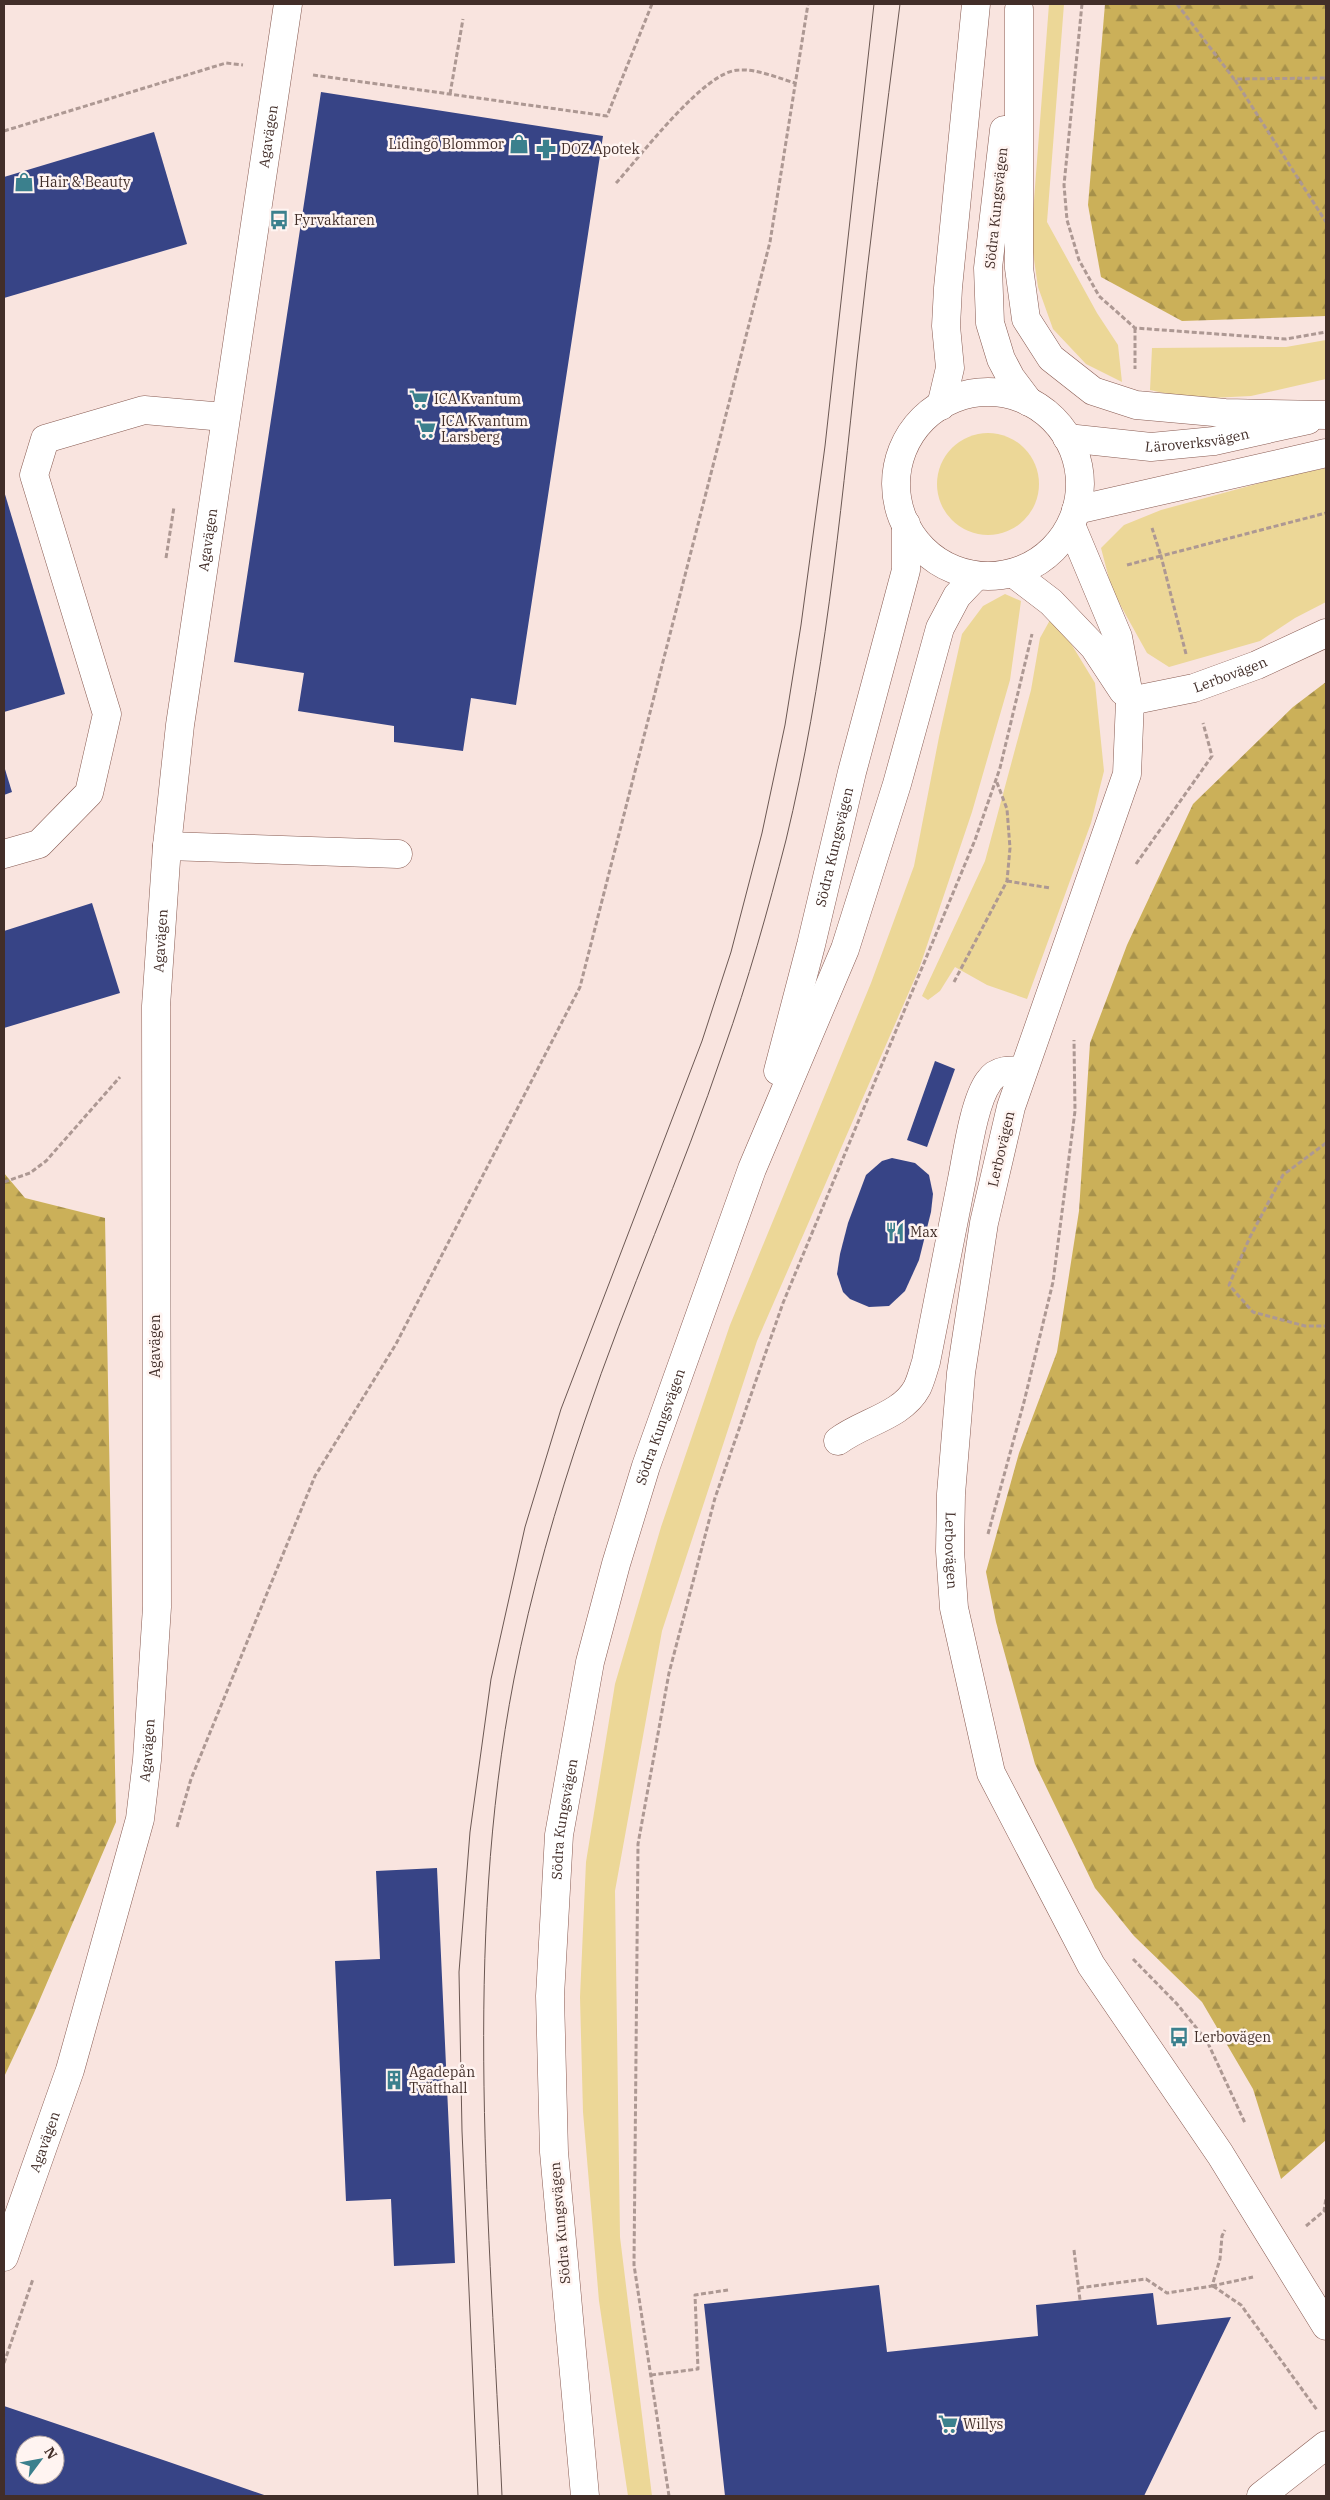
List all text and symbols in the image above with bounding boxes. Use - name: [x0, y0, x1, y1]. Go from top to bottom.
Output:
- street label: Agavägen: [255, 103, 282, 169]
- shop icon: Lidingö Blommor: [508, 133, 530, 155]
- place label: Lidingö Blommor: [388, 135, 505, 153]
- pharmacy icon: DOZ Apotek: [535, 138, 557, 160]
- place label: DOZ Apotek: [561, 140, 641, 158]
- street label: Södra Kungsvägen: [981, 146, 1011, 270]
- shop icon: Hair & Beauty: [13, 171, 35, 193]
- place label: Hair & Beauty: [39, 173, 131, 191]
- bus stop icon: Fyrvaktaren: [268, 209, 290, 231]
- place label: Fyrvaktaren: [294, 211, 375, 229]
- supermarket icon: ICA Kvantum: [408, 388, 430, 410]
- place label: ICA Kvantum: [434, 390, 521, 408]
- place label: ICA Kvantum Larsberg: [441, 412, 528, 446]
- supermarket icon: ICA Kvantum Larsberg: [415, 418, 437, 440]
- street label: Läroverksvägen: [1144, 424, 1251, 456]
- street label: Agavägen: [194, 507, 221, 573]
- street label: Lerbovägen: [1191, 653, 1270, 696]
- street label: Södra Kungsvägen: [811, 785, 857, 909]
- street label: Agavägen: [149, 908, 172, 973]
- street label: Lerbovägen: [984, 1109, 1018, 1189]
- restaurant icon: Max: [884, 1221, 906, 1243]
- place label: Max: [910, 1223, 938, 1241]
- street label: Agavägen: [146, 1314, 164, 1378]
- street label: Södra Kungsvägen: [632, 1366, 689, 1487]
- street label: Lerbovägen: [941, 1512, 962, 1590]
- street label: Agavägen: [135, 1718, 159, 1783]
- street label: Södra Kungsvägen: [548, 1757, 582, 1880]
- bus stop icon: Lerbovägen: [1168, 2026, 1190, 2048]
- place label: Lerbovägen: [1194, 2028, 1271, 2046]
- place label: Agadepån Tvätthall: [409, 2063, 475, 2097]
- building icon: Agadepån Tvätthall: [383, 2069, 405, 2091]
- street label: Agavägen: [26, 2109, 64, 2175]
- street label: Södra Kungsvägen: [546, 2161, 574, 2285]
- supermarket icon: Willys: [937, 2413, 959, 2435]
- place label: Willys: [963, 2415, 1004, 2433]
- north arrow: [15, 2435, 65, 2485]
- text: N: [40, 2444, 62, 2463]

